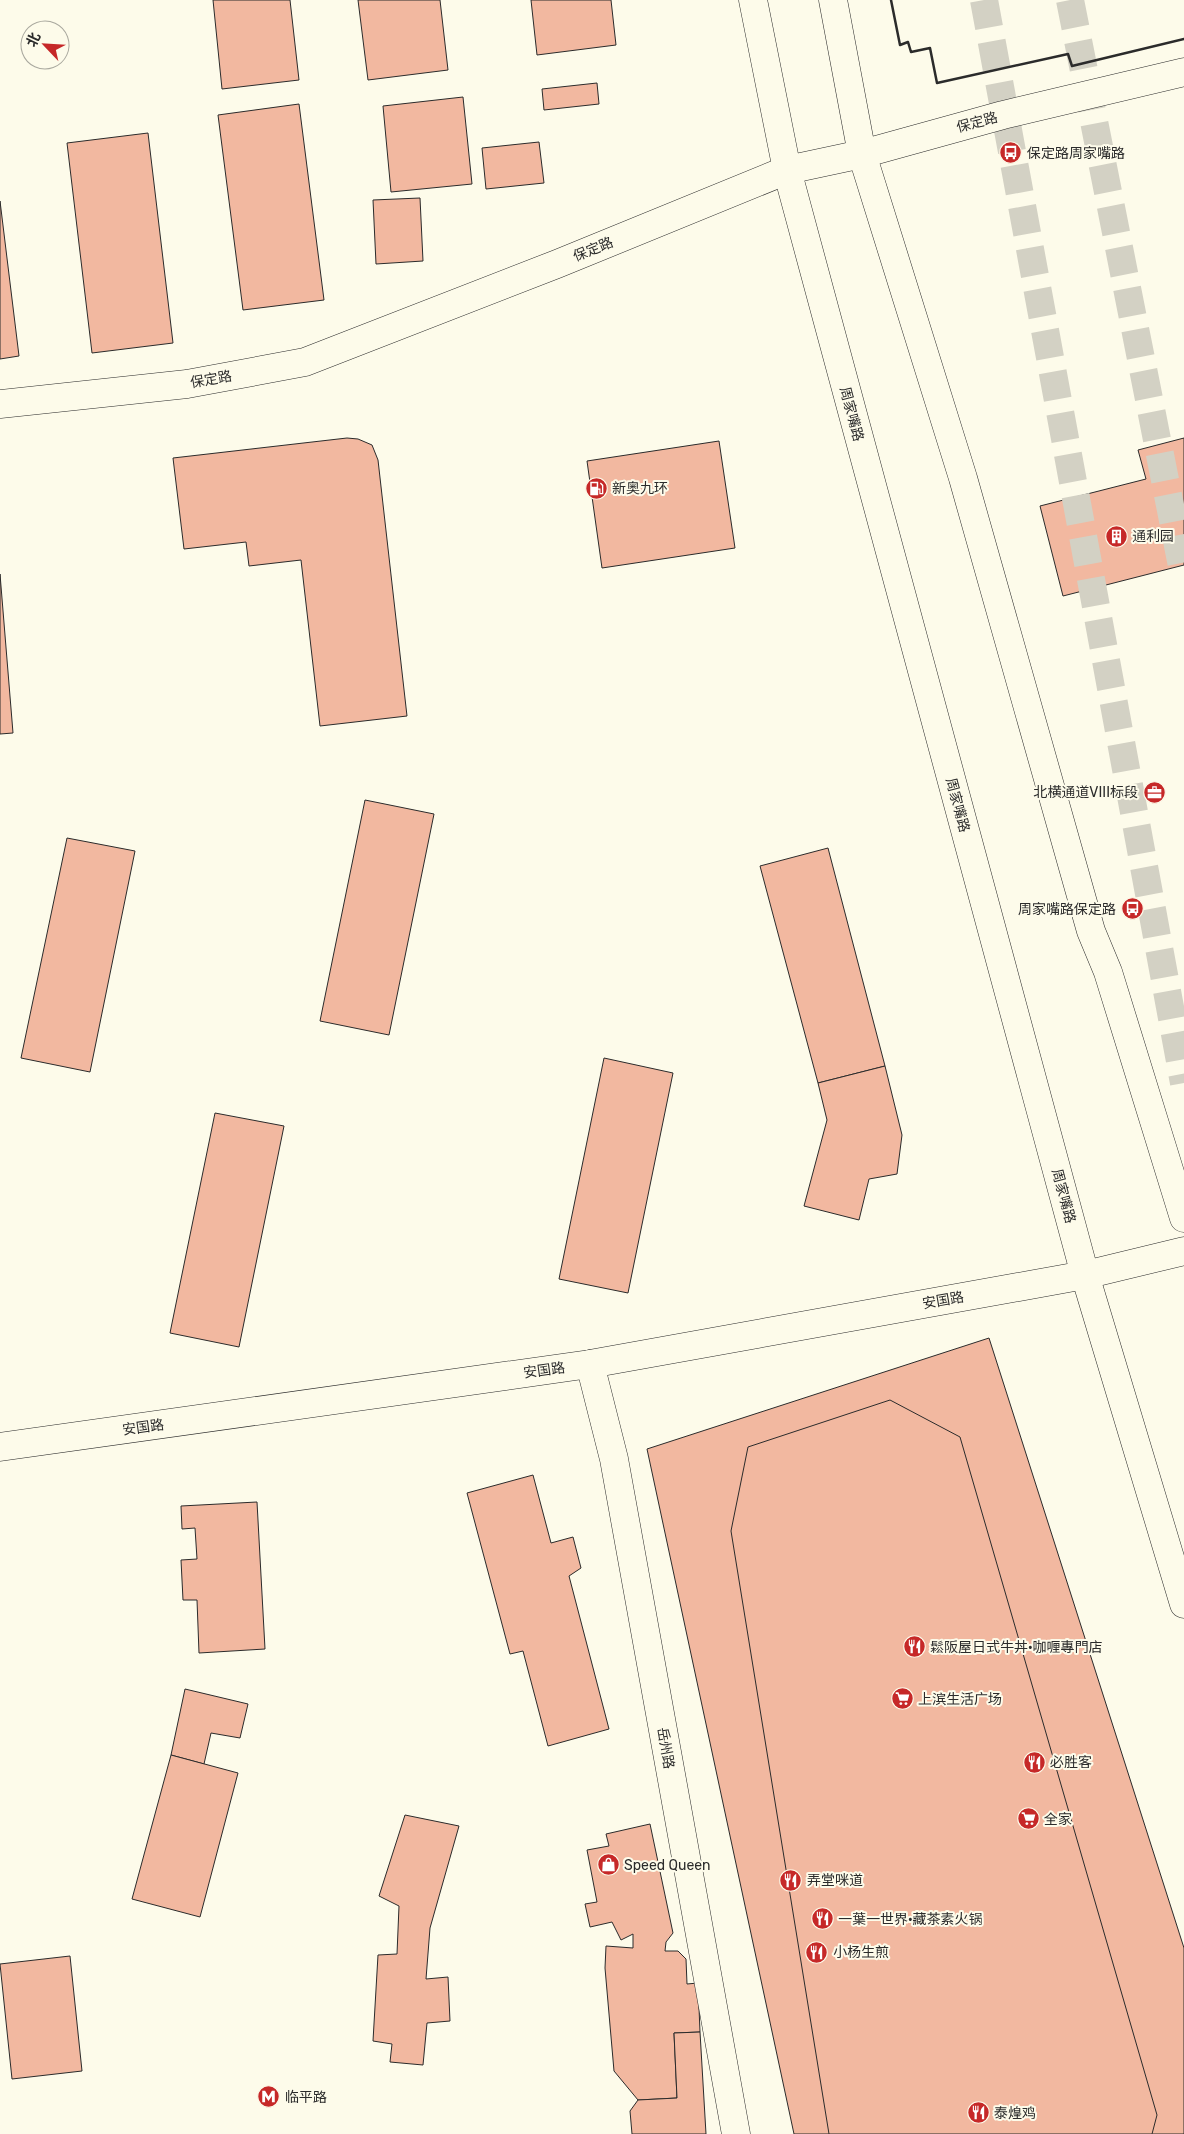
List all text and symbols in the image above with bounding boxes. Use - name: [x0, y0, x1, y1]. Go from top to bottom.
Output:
- north arrow: [20, 20, 70, 70]
- text: 北: [23, 30, 44, 50]
- street label: 保定路: [955, 109, 1000, 136]
- bus stop icon: 保定路周家嘴路: [999, 141, 1023, 165]
- place label: 保定路周家嘴路: [1027, 145, 1125, 162]
- street label: 保定路: [571, 234, 616, 265]
- street label: 保定路: [189, 367, 233, 392]
- street label: 周家嘴路: [836, 385, 867, 443]
- fuel station icon: 新奥九环: [584, 476, 608, 500]
- place label: 新奥九环: [612, 480, 668, 497]
- building icon: 通利园: [1104, 524, 1128, 548]
- place label: 通利园: [1132, 528, 1174, 545]
- street label: 周家嘴路: [942, 776, 973, 834]
- office icon: 北横通道VIII标段: [1142, 780, 1166, 804]
- place label: 北横通道VIII标段: [1033, 784, 1138, 801]
- bus stop icon: 周家嘴路保定路: [1120, 897, 1144, 921]
- place label: 周家嘴路保定路: [1018, 901, 1116, 918]
- street label: 周家嘴路: [1048, 1167, 1079, 1225]
- street label: 安国路: [921, 1288, 965, 1313]
- street label: 安国路: [522, 1359, 566, 1382]
- street label: 安国路: [121, 1416, 165, 1439]
- restaurant icon: 鬆阪屋日式牛丼·咖喱專門店: [902, 1635, 926, 1659]
- place label: 鬆阪屋日式牛丼·咖喱專門店: [930, 1639, 1103, 1656]
- supermarket icon: 上滨生活广场: [890, 1687, 914, 1711]
- place label: 上滨生活广场: [918, 1691, 1002, 1708]
- street label: 岳州路: [653, 1726, 678, 1770]
- restaurant icon: 必胜客: [1022, 1750, 1046, 1774]
- place label: 必胜客: [1050, 1754, 1092, 1771]
- supermarket icon: 全家: [1016, 1807, 1040, 1831]
- place label: 全家: [1044, 1811, 1072, 1828]
- shop icon: Speed Queen: [596, 1853, 620, 1877]
- place label: Speed Queen: [624, 1857, 711, 1874]
- restaurant icon: 弄堂咪道: [779, 1868, 803, 1892]
- place label: 弄堂咪道: [807, 1872, 863, 1889]
- restaurant icon: 一葉一世界·藏茶素火锅: [810, 1907, 834, 1931]
- place label: 一葉一世界·藏茶素火锅: [838, 1911, 983, 1928]
- restaurant icon: 小杨生煎: [805, 1940, 829, 1964]
- place label: 小杨生煎: [833, 1944, 889, 1961]
- metro station icon: 临平路: [257, 2085, 281, 2109]
- place label: 临平路: [285, 2089, 327, 2106]
- restaurant icon: 泰煌鸡: [966, 2101, 990, 2125]
- place label: 泰煌鸡: [994, 2105, 1036, 2122]

